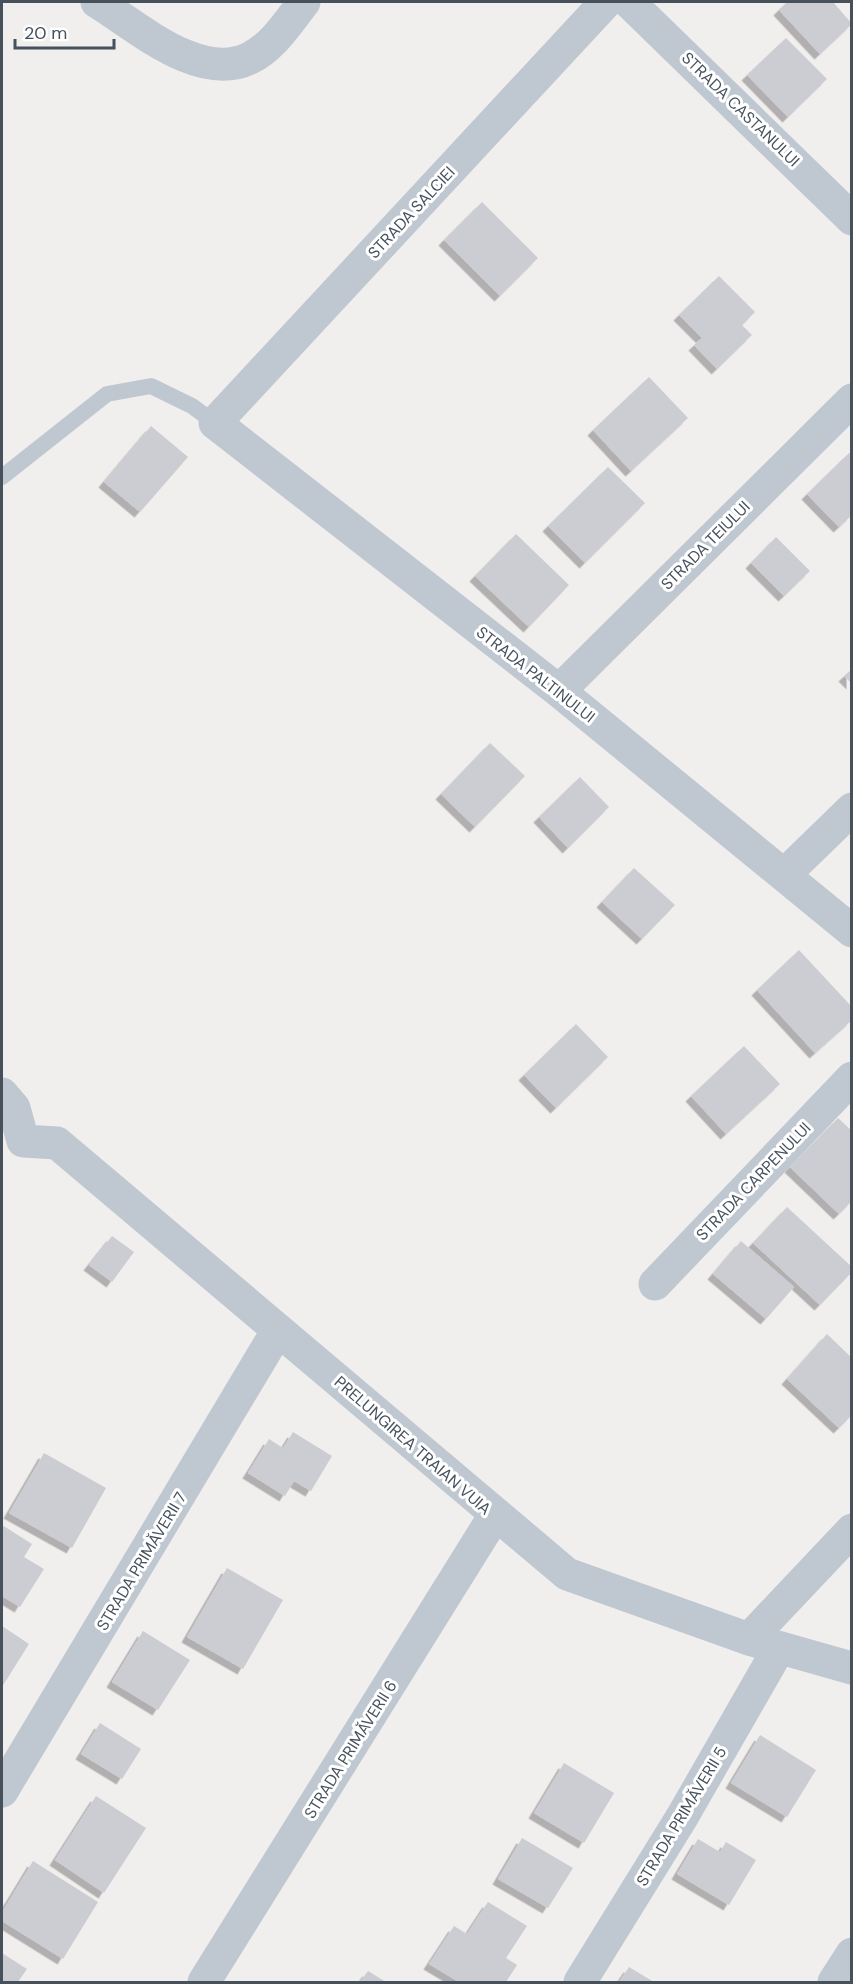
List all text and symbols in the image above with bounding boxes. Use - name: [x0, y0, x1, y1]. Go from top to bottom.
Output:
- scale bar: [15, 12, 114, 50]
- text: 20 m: [24, 21, 67, 45]
- street label: STRADA CASTANULUI: [677, 48, 804, 171]
- street label: STRADA SALCIEI: [363, 162, 459, 263]
- street label: STRADA TEIULUI: [656, 496, 754, 594]
- street label: STRADA PALTINULUI: [472, 622, 599, 727]
- street label: STRADA CARPENULUI: [691, 1118, 815, 1245]
- street label: PRELUNGIREA TRAIAN VUIA: [330, 1372, 496, 1519]
- street label: STRADA PRIMĂVERII 7: [92, 1488, 191, 1634]
- street label: STRADA PRIMĂVERII 6: [299, 1676, 402, 1822]
- street label: STRADA PRIMĂVERII 5: [631, 1743, 731, 1890]

